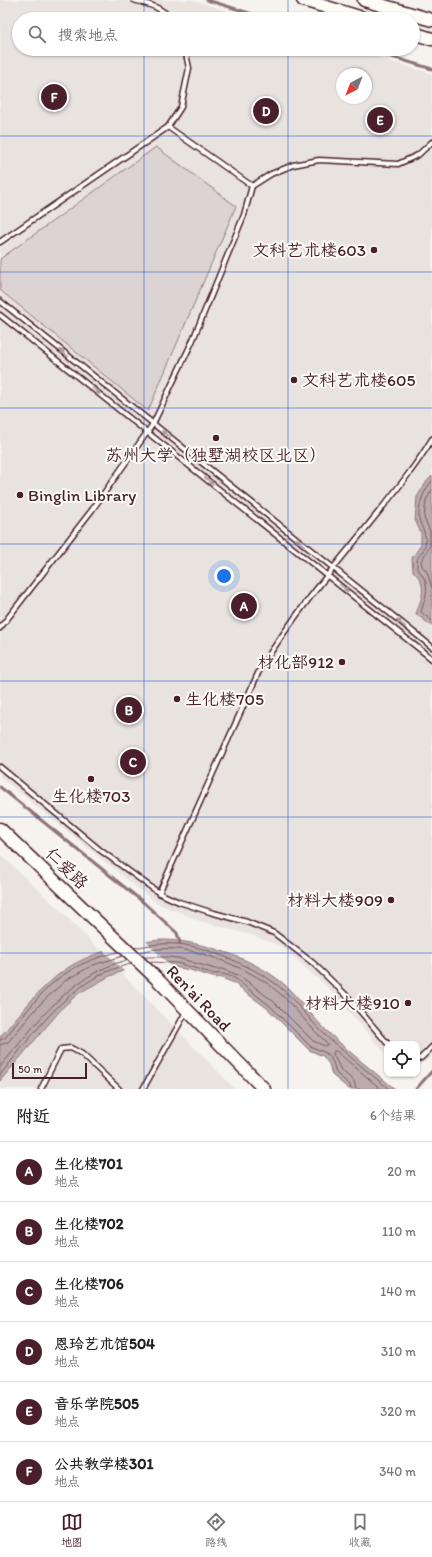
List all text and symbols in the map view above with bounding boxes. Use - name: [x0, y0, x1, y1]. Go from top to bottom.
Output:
- search box: [12, 12, 420, 56]
- icon: search: [26, 23, 48, 45]
- text: 搜索地点: [58, 26, 118, 44]
- north arrow: [336, 68, 372, 104]
- pin: F: [41, 82, 67, 112]
- pin: D: [253, 96, 279, 126]
- pin: E: [367, 105, 393, 135]
- place label: 文科艺术楼603: [252, 240, 366, 260]
- marker: 文科艺术楼603: [369, 245, 379, 255]
- one-way arrow: [59, 348, 70, 357]
- place label: 文科艺术楼605: [302, 370, 415, 390]
- marker: 文科艺术楼605: [289, 375, 299, 385]
- one-way arrow: [91, 387, 102, 396]
- one-way arrow: [160, 430, 171, 438]
- marker: 苏州大学（独墅湖校区北区）: [211, 433, 221, 443]
- place label: 苏州大学（独墅湖校区北区）: [106, 445, 327, 465]
- one-way arrow: [203, 477, 214, 485]
- place label: Binglin Library: [28, 485, 136, 505]
- marker: Binglin Library: [15, 490, 25, 500]
- one-way arrow: [294, 537, 305, 546]
- your location: [214, 566, 234, 586]
- one-way arrow: [338, 584, 349, 592]
- pin: A: [231, 591, 257, 621]
- one-way arrow: [396, 618, 407, 627]
- place label: 材化部912: [257, 652, 334, 672]
- marker: 材化部912: [337, 657, 347, 667]
- place label: 生化楼705: [185, 689, 264, 709]
- marker: 生化楼705: [172, 694, 182, 704]
- pin: B: [116, 695, 142, 725]
- pin: C: [120, 747, 146, 777]
- marker: 生化楼703: [86, 774, 96, 784]
- place label: 生化楼703: [51, 786, 131, 806]
- street label: 仁爱路: [42, 843, 92, 893]
- place label: 材料大楼909: [287, 890, 383, 910]
- marker: 材料大楼909: [386, 895, 396, 905]
- street label: Ren'ai Road: [163, 961, 236, 1036]
- place label: 材料大楼910: [305, 993, 400, 1013]
- marker: 材料大楼910: [403, 998, 413, 1008]
- map controls: [384, 1041, 420, 1077]
- button: locate: [384, 1041, 420, 1077]
- scale bar: [12, 1061, 87, 1080]
- text: 50 m: [18, 1063, 42, 1076]
- text: 附近: [16, 1106, 50, 1126]
- text: 6个结果: [370, 1108, 416, 1123]
- text: 生化楼701: [54, 1155, 123, 1173]
- text: A: [25, 1164, 33, 1179]
- text: 20 m: [387, 1164, 416, 1179]
- text: 地点: [54, 1174, 80, 1189]
- text: 生化楼702: [54, 1215, 124, 1233]
- text: B: [25, 1224, 33, 1239]
- text: 110 m: [382, 1224, 416, 1239]
- text: 地点: [54, 1234, 80, 1249]
- text: 生化楼706: [54, 1275, 124, 1293]
- text: C: [25, 1284, 33, 1299]
- text: 140 m: [380, 1284, 416, 1299]
- text: 地点: [54, 1294, 80, 1309]
- text: 恩玲艺术馆504: [54, 1335, 155, 1353]
- text: D: [25, 1344, 33, 1359]
- text: 310 m: [381, 1344, 416, 1359]
- text: 地点: [54, 1354, 80, 1369]
- text: 音乐学院505: [54, 1395, 139, 1413]
- text: E: [25, 1404, 33, 1419]
- text: 320 m: [380, 1404, 416, 1419]
- text: 地点: [54, 1414, 80, 1429]
- text: 公共教学楼301: [54, 1455, 153, 1473]
- text: F: [26, 1464, 32, 1479]
- text: 340 m: [379, 1464, 416, 1479]
- text: 地点: [54, 1474, 80, 1489]
- tab: 地图: [61, 1511, 83, 1549]
- tab: 路线: [205, 1511, 227, 1549]
- tab: 收藏: [349, 1511, 371, 1549]

